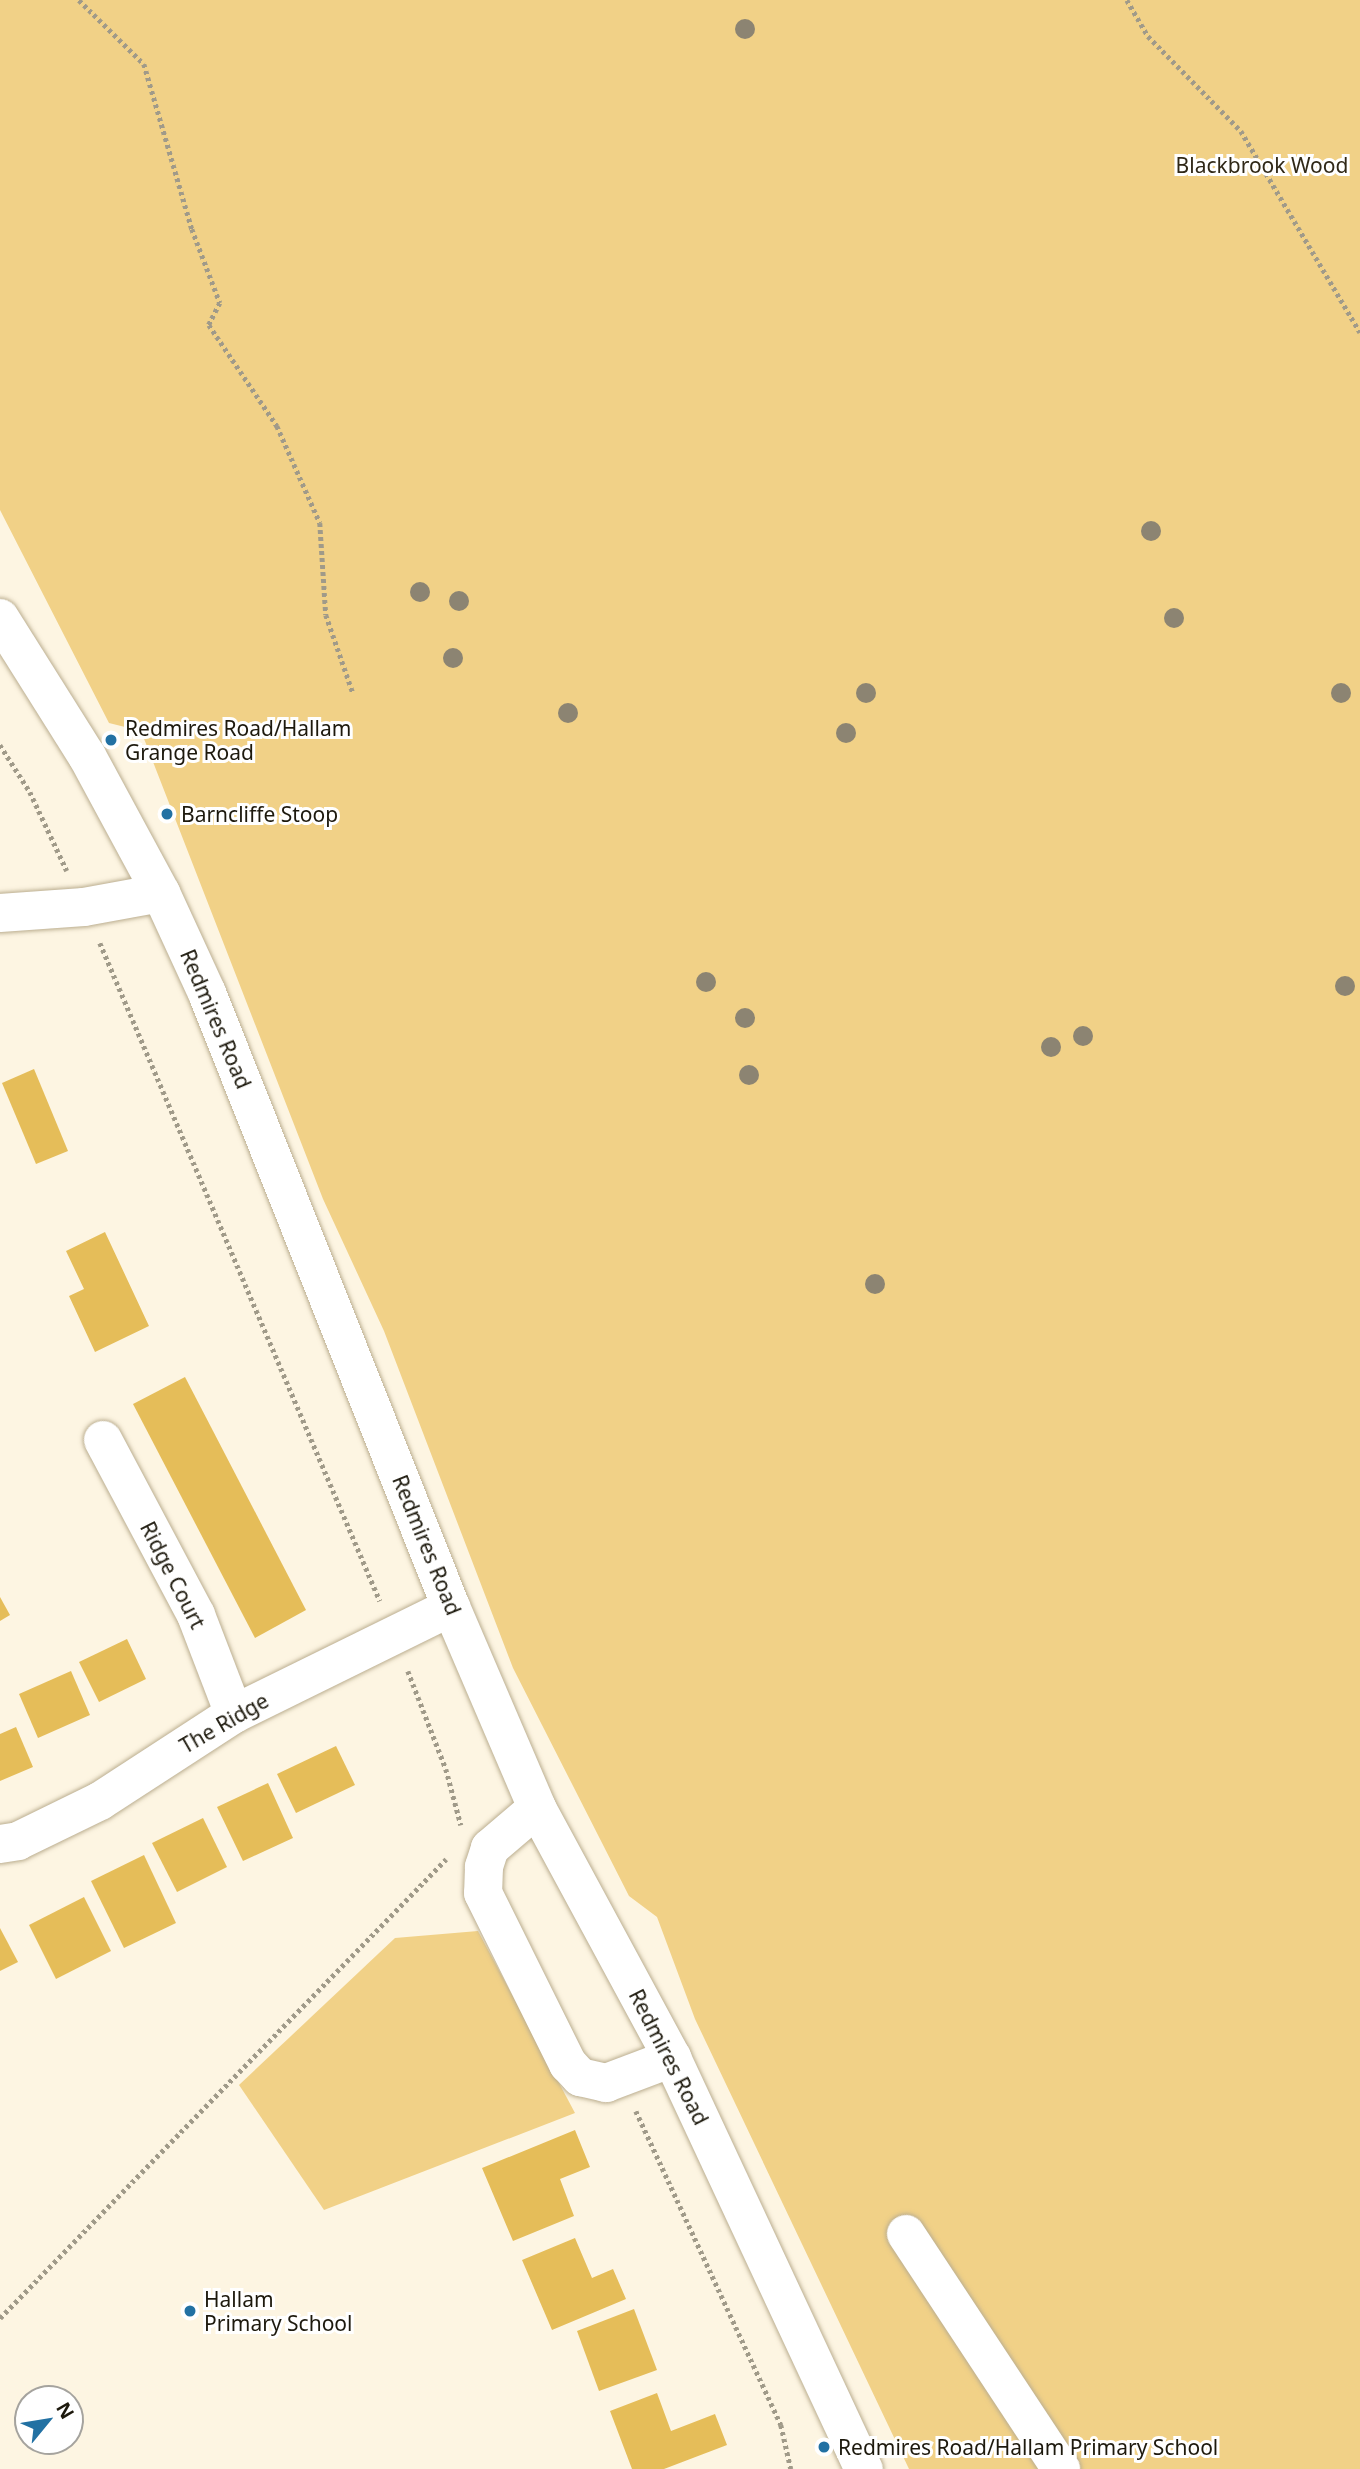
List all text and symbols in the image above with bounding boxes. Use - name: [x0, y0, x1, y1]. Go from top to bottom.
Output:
- park label: Blackbrook Wood: [1176, 152, 1348, 178]
- place label: Redmires Road/Hallam Grange Road: [125, 715, 351, 765]
- marker: Redmires Road/Hallam Grange Road: [103, 732, 119, 748]
- place label: Barncliffe Stoop: [181, 801, 338, 827]
- marker: Barncliffe Stoop: [159, 806, 175, 822]
- street label: Redmires Road: [175, 946, 257, 1092]
- street label: Redmires Road: [387, 1471, 467, 1619]
- street label: Ridge Court: [135, 1517, 211, 1633]
- street label: The Ridge: [175, 1688, 273, 1758]
- street label: Redmires Road: [624, 1985, 714, 2129]
- place label: Hallam Primary School: [204, 2286, 352, 2336]
- marker: Hallam Primary School: [182, 2303, 198, 2319]
- north arrow: [14, 2385, 84, 2455]
- text: N: [50, 2397, 81, 2424]
- place label: Redmires Road/Hallam Primary School: [838, 2434, 1218, 2460]
- marker: Redmires Road/Hallam Primary School: [816, 2439, 832, 2455]

